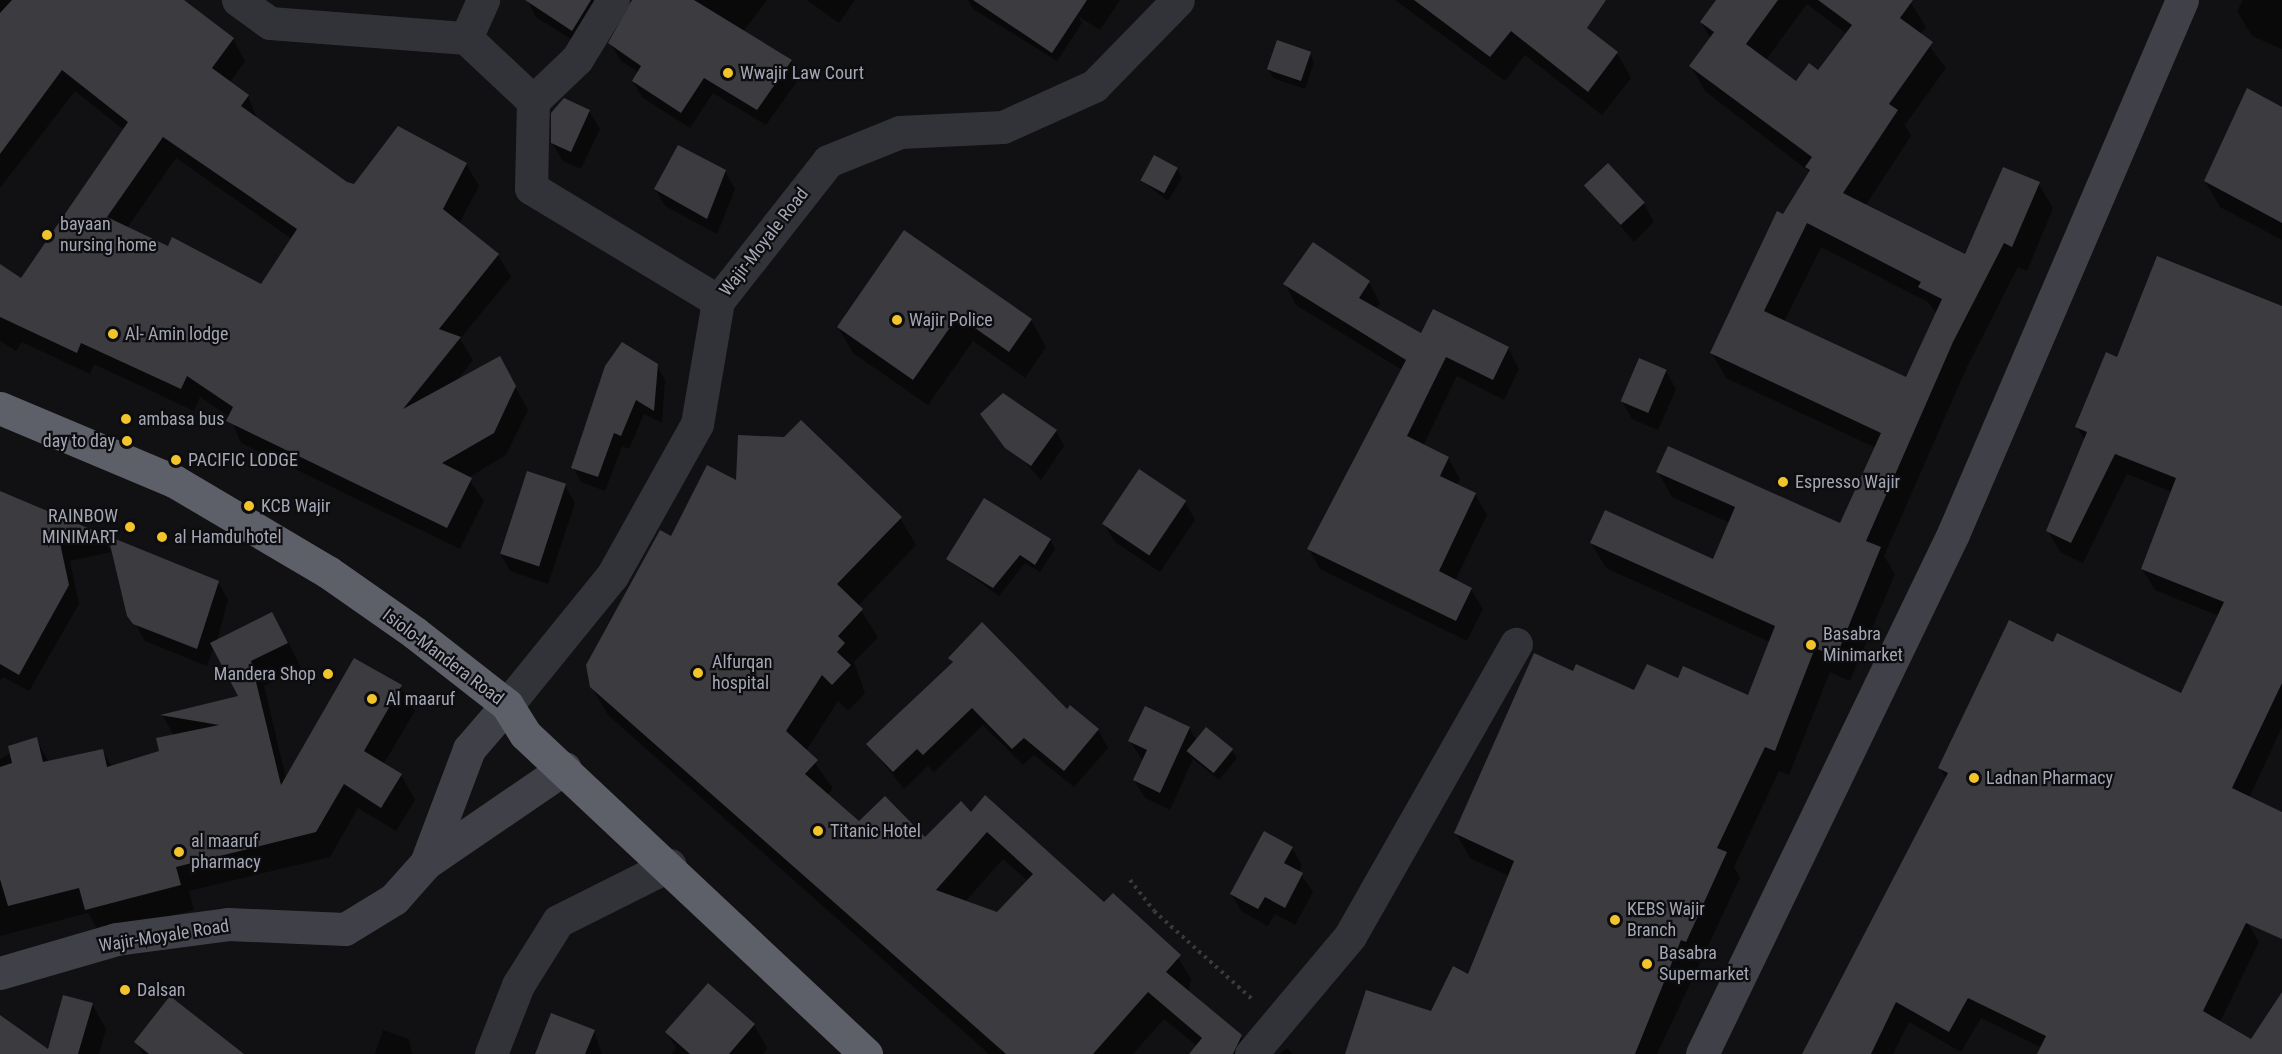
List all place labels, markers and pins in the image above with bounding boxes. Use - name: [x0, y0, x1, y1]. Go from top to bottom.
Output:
- place label: Wwajir Law Court: [740, 62, 864, 84]
- marker: Wwajir Law Court: [721, 66, 735, 80]
- place label: bayaan nursing home: [60, 214, 157, 256]
- marker: bayaan nursing home: [38, 226, 56, 244]
- place label: Wajir Police: [909, 309, 993, 331]
- marker: Wajir Police: [890, 313, 904, 327]
- place label: Al- Amin lodge: [125, 323, 228, 345]
- marker: Al- Amin lodge: [106, 327, 120, 341]
- place label: ambasa bus: [138, 408, 224, 430]
- marker: ambasa bus: [119, 412, 133, 426]
- place label: day to day: [43, 430, 115, 452]
- marker: day to day: [120, 434, 134, 448]
- place label: PACIFIC LODGE: [188, 449, 298, 471]
- marker: PACIFIC LODGE: [169, 453, 183, 467]
- place label: Espresso Wajir: [1795, 471, 1900, 493]
- marker: Espresso Wajir: [1776, 475, 1790, 489]
- place label: KCB Wajir: [261, 495, 330, 517]
- marker: KCB Wajir: [242, 499, 256, 513]
- place label: RAINBOW MINIMART: [42, 506, 118, 548]
- marker: RAINBOW MINIMART: [123, 520, 137, 534]
- place label: al Hamdu hotel: [174, 526, 282, 548]
- marker: al Hamdu hotel: [155, 530, 169, 544]
- place label: Basabra Minimarket: [1823, 624, 1903, 666]
- marker: Basabra Minimarket: [1804, 638, 1818, 652]
- place label: Alfurqan hospital: [712, 652, 773, 694]
- place label: Mandera Shop: [214, 663, 316, 685]
- marker: Alfurqan hospital: [689, 664, 707, 682]
- marker: Mandera Shop: [321, 667, 335, 681]
- place label: Al maaruf: [386, 688, 455, 710]
- marker: Al maaruf: [363, 690, 381, 708]
- place label: Ladnan Pharmacy: [1986, 767, 2113, 789]
- marker: Ladnan Pharmacy: [1967, 771, 1981, 785]
- place label: Titanic Hotel: [830, 820, 921, 842]
- marker: Titanic Hotel: [811, 824, 825, 838]
- place label: al maaruf pharmacy: [191, 831, 261, 874]
- marker: al maaruf pharmacy: [172, 845, 186, 859]
- place label: KEBS Wajir Branch: [1627, 899, 1705, 942]
- marker: KEBS Wajir Branch: [1608, 913, 1622, 927]
- place label: Basabra Supermarket: [1659, 943, 1749, 986]
- marker: Basabra Supermarket: [1640, 957, 1654, 971]
- place label: Dalsan: [137, 979, 186, 1001]
- marker: Dalsan: [118, 983, 132, 997]

